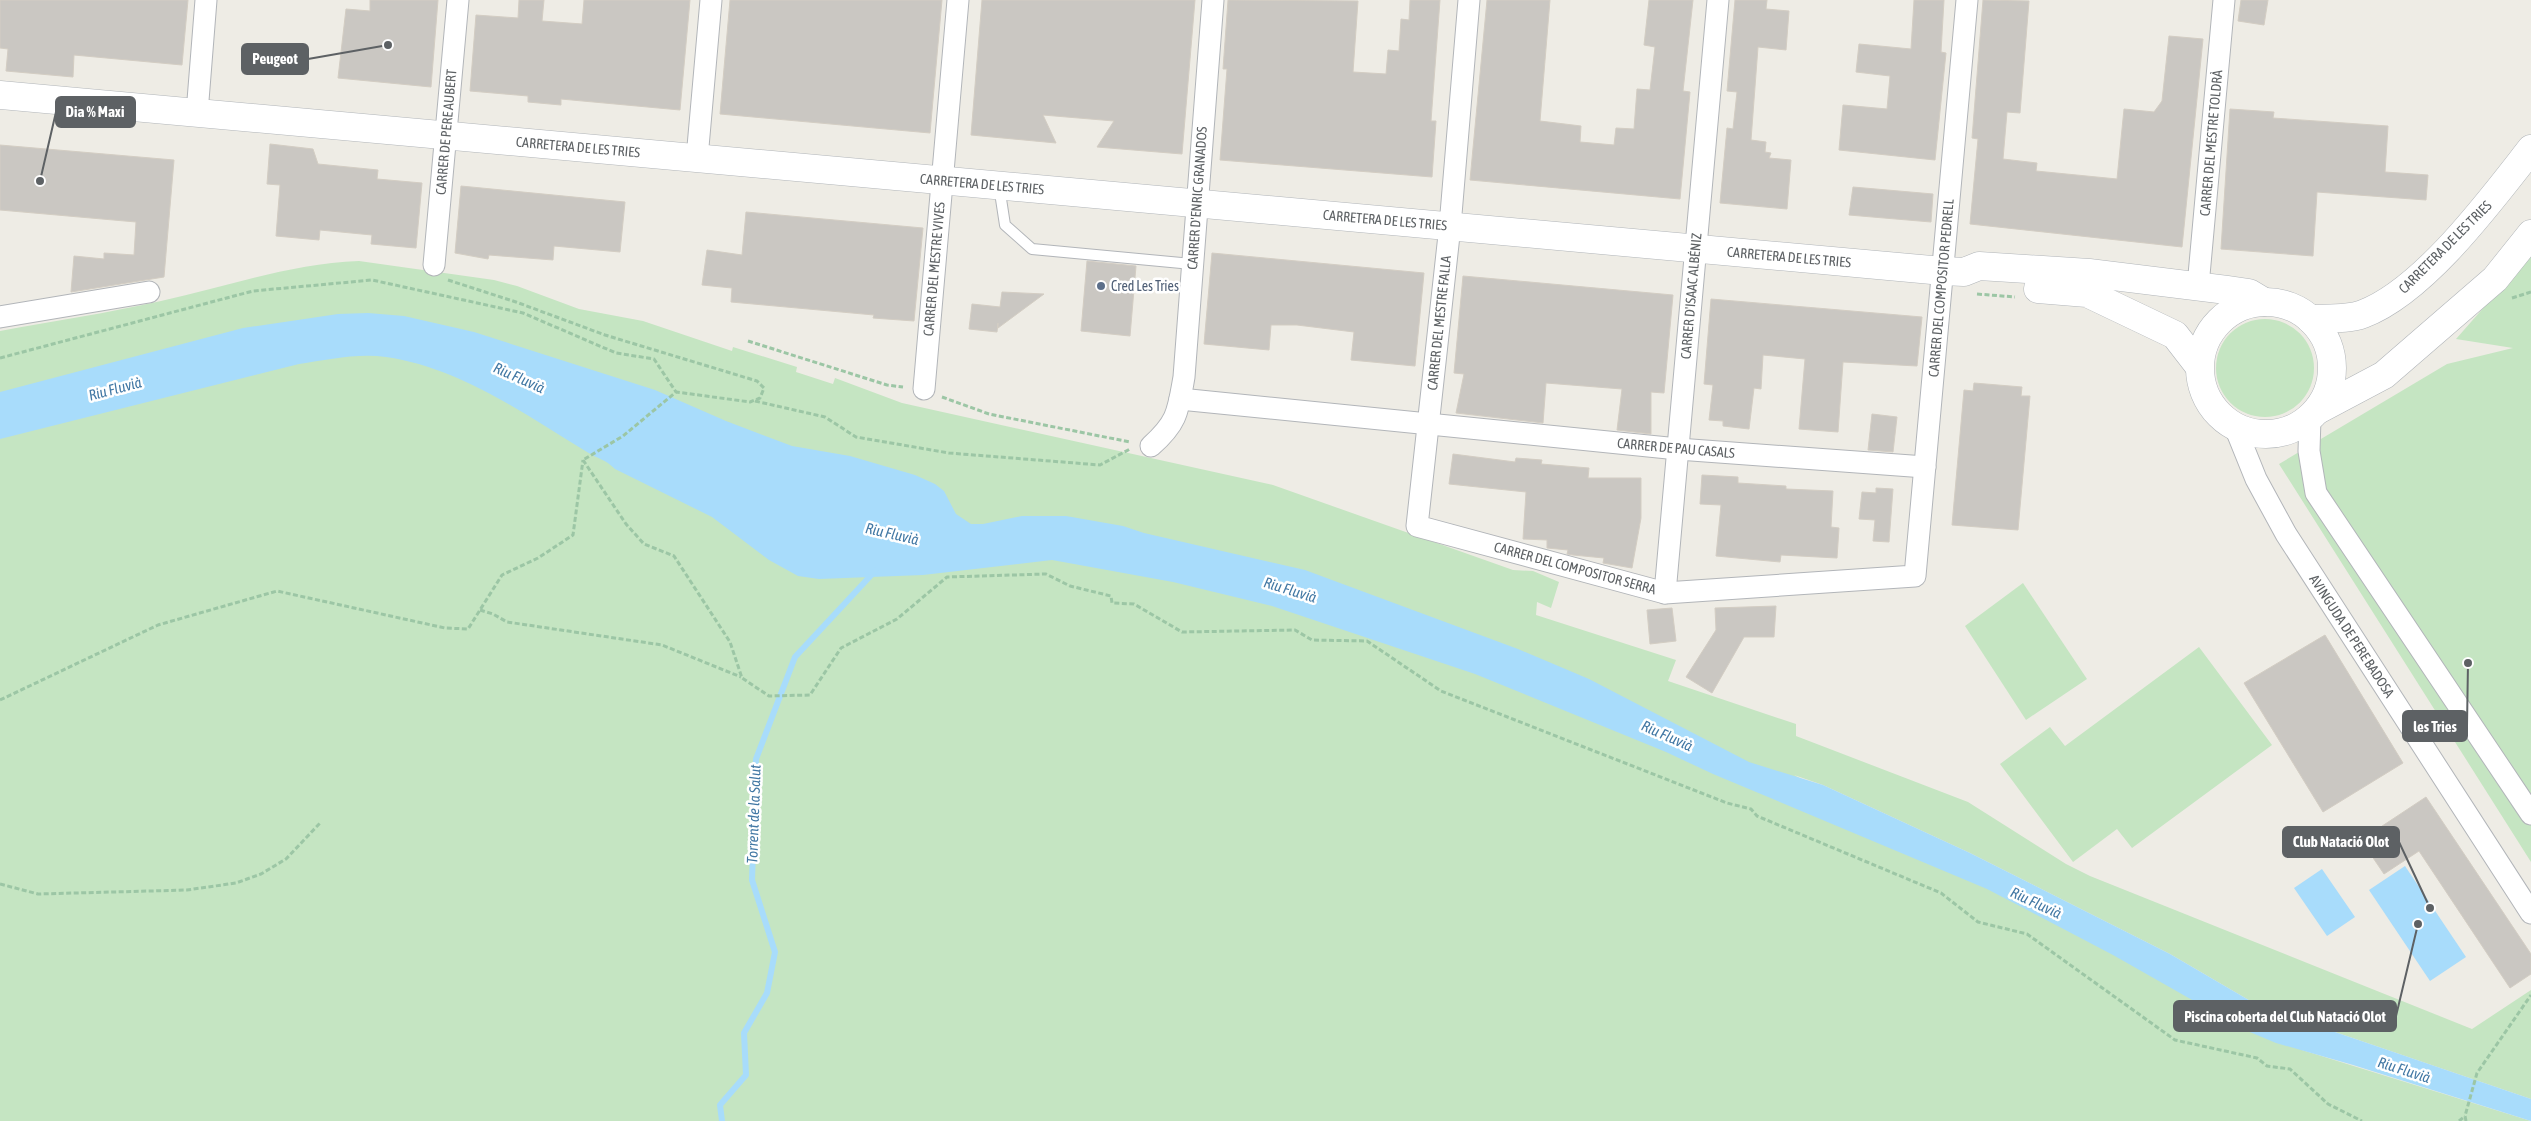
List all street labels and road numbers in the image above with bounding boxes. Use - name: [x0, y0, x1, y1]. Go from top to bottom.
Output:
- street label: CARRER DE PERE AUBERT: [433, 68, 459, 196]
- street label: CARRER DEL MESTRE TOLDRÀ: [2197, 69, 2225, 217]
- street label: CARRER D'ENRIC GRANADOS: [1184, 126, 1210, 270]
- street label: CARRETERA DE LES TRIES: [515, 134, 641, 160]
- street label: CARRETERA DE LES TRIES: [919, 171, 1045, 197]
- street label: CARRETERA DE LES TRIES: [2395, 197, 2495, 297]
- street label: CARRER DEL COMPOSITOR PEDRELL: [1925, 198, 1957, 378]
- street label: CARRER DEL MESTRE VIVES: [920, 201, 948, 337]
- street label: CARRETERA DE LES TRIES: [1322, 207, 1448, 233]
- street label: CARRER D'ISAAC ALBÉNIZ: [1678, 232, 1704, 360]
- street label: CARRETERA DE LES TRIES: [1726, 244, 1852, 270]
- street label: CARRER DEL MESTRE FALLA: [1424, 255, 1454, 391]
- street label: CARRER DE PAU CASALS: [1616, 435, 1736, 461]
- street label: CARRER DEL COMPOSITOR SERRA: [1492, 539, 1658, 597]
- street label: AVINGUDA DE PERE BADOSA: [2306, 572, 2398, 701]

